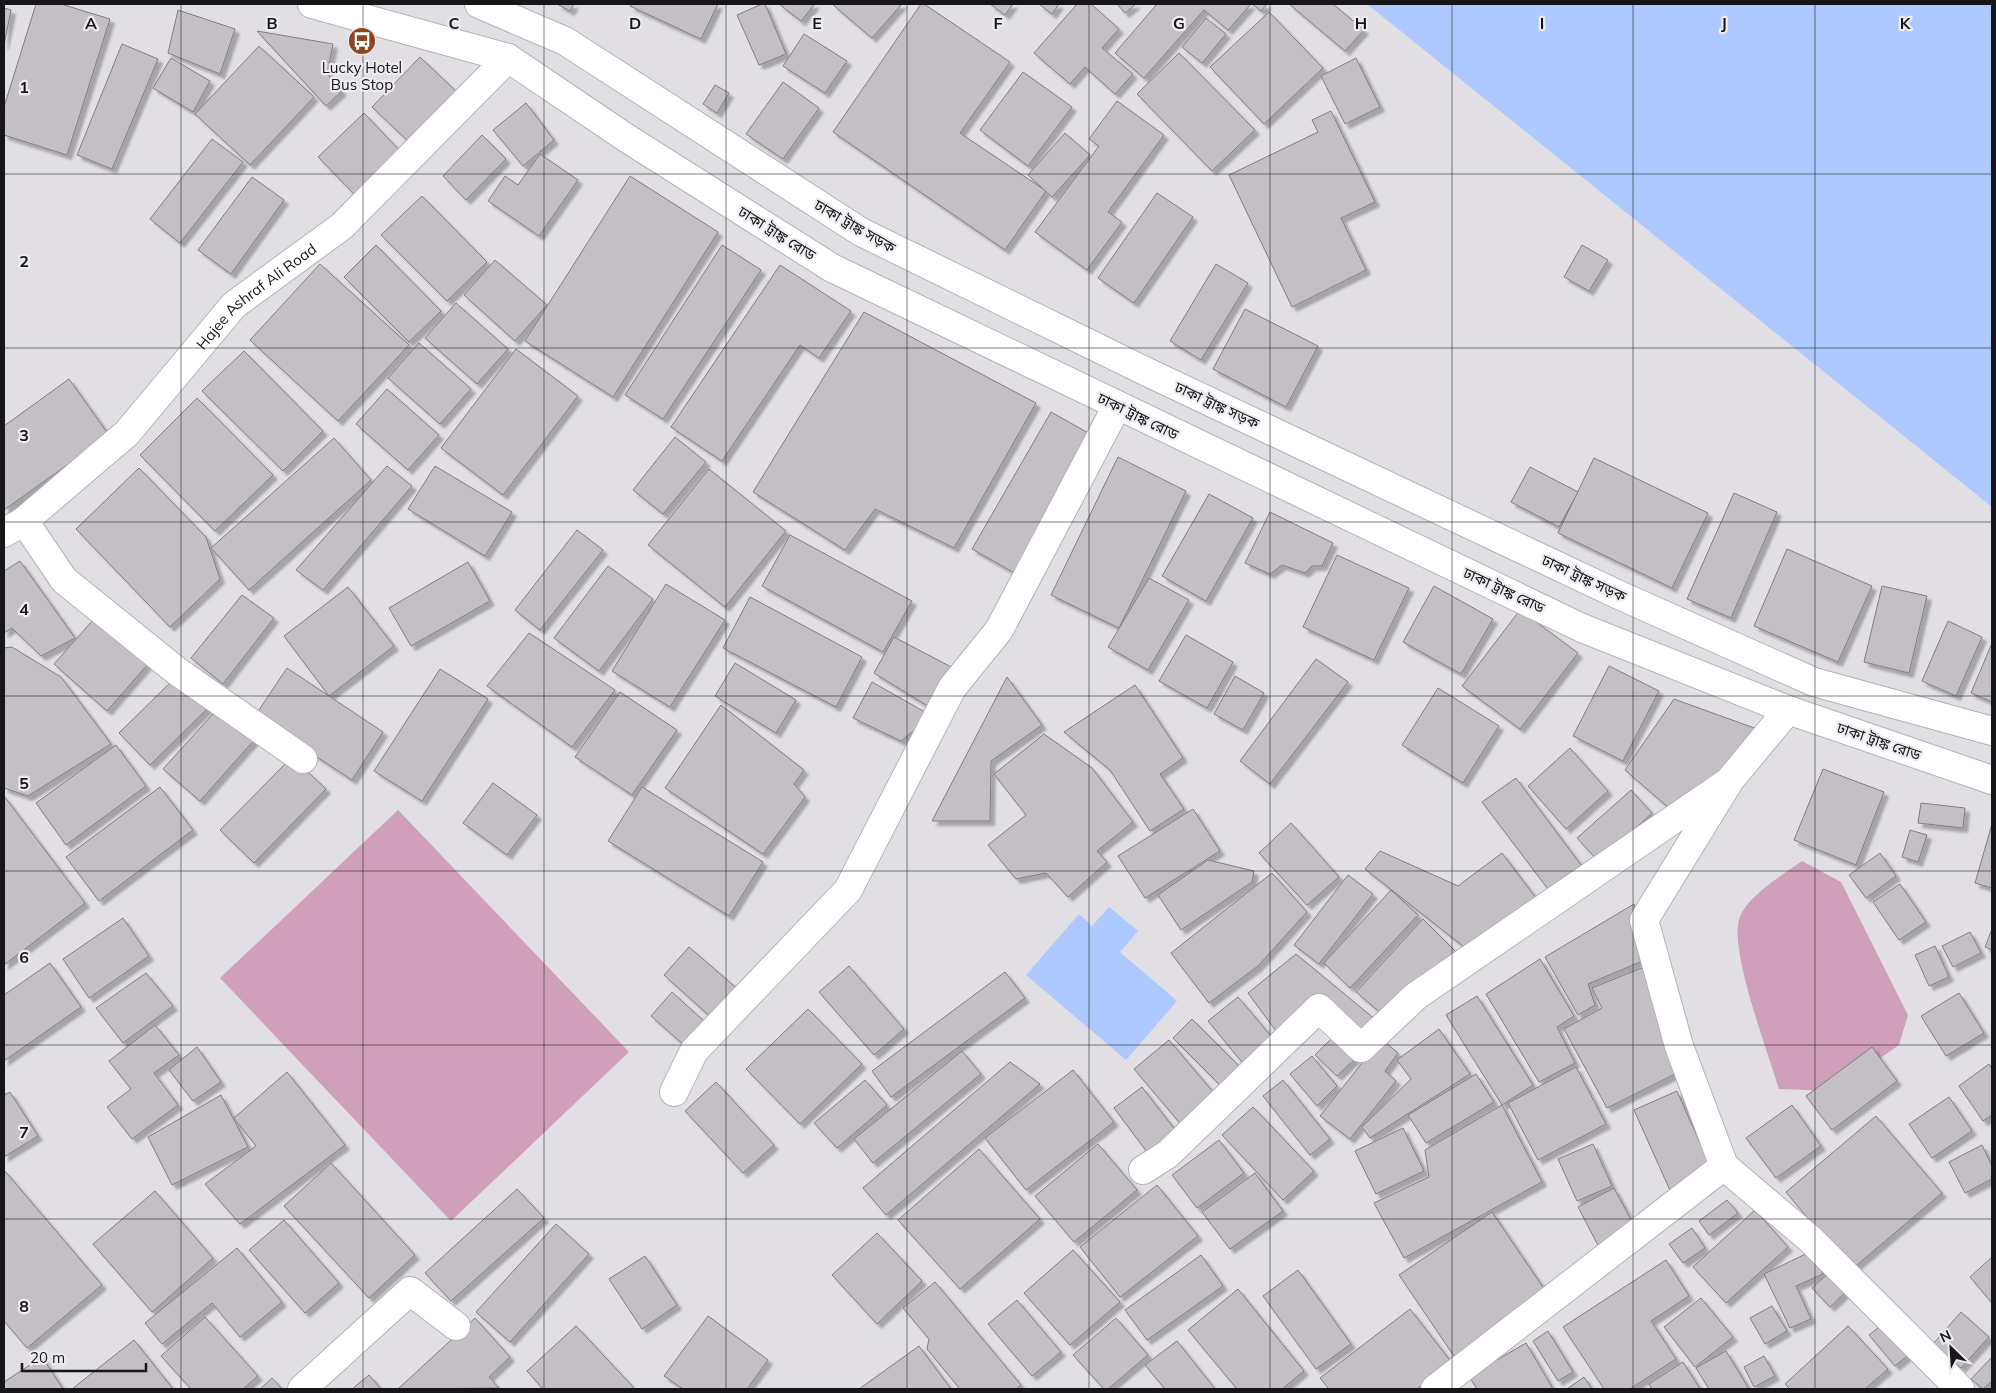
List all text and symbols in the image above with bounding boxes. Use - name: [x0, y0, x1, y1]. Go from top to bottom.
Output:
- text: A: [85, 13, 97, 33]
- text: B: [266, 13, 278, 33]
- text: C: [449, 13, 460, 33]
- text: D: [629, 13, 641, 33]
- text: E: [812, 13, 822, 33]
- text: F: [993, 13, 1003, 33]
- text: G: [1173, 13, 1185, 33]
- text: H: [1355, 13, 1367, 33]
- text: I: [1540, 13, 1544, 33]
- text: J: [1721, 13, 1727, 33]
- text: K: [1900, 13, 1912, 33]
- bus stop icon: Lucky Hotel Bus Stop: [347, 26, 377, 56]
- place label: Lucky Hotel Bus Stop: [322, 58, 402, 94]
- text: 1: [19, 77, 29, 97]
- street label: ঢাকা ট্রাঙ্ক সড়ক: [810, 195, 900, 257]
- street label: ঢাকা ট্রাঙ্ক রোড: [734, 201, 820, 264]
- street label: Hajee Ashraf Ali Road: [192, 239, 320, 353]
- text: 2: [19, 251, 29, 271]
- street label: ঢাকা ট্রাঙ্ক সড়ক: [1171, 377, 1263, 433]
- street label: ঢাকা ট্রাঙ্ক রোড: [1093, 388, 1182, 444]
- text: 3: [19, 425, 29, 445]
- street label: ঢাকা ট্রাঙ্ক সড়ক: [1538, 550, 1630, 606]
- street label: ঢাকা ট্রাঙ্ক রোড: [1459, 562, 1548, 617]
- text: 4: [19, 599, 29, 619]
- street label: ঢাকা ট্রাঙ্ক রোড: [1833, 717, 1924, 764]
- text: 5: [19, 773, 29, 793]
- text: 6: [19, 947, 29, 967]
- text: 7: [19, 1122, 29, 1142]
- text: 8: [19, 1296, 29, 1316]
- north arrow: [1926, 1323, 1976, 1373]
- text: N: [1937, 1326, 1954, 1347]
- scale bar: [22, 1340, 146, 1372]
- text: 20 m: [30, 1348, 65, 1367]

